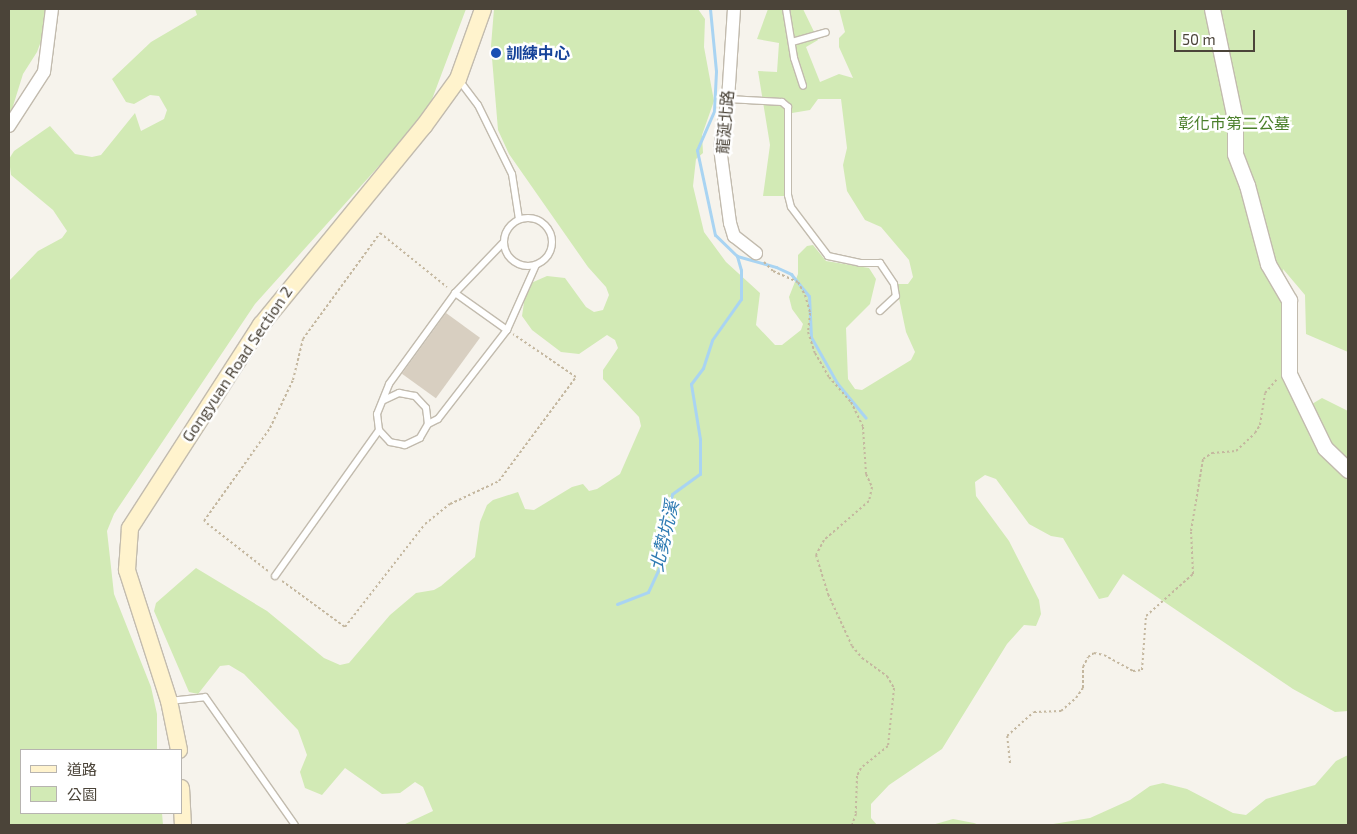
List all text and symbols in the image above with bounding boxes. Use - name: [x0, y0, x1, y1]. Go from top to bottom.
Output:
- scale bar: [1177, 20, 1258, 52]
- text: 50 m: [1182, 30, 1216, 48]
- place label: 訓練中心: [506, 43, 570, 63]
- marker: 訓練中心: [490, 47, 502, 59]
- street label: 龍涎北路: [713, 89, 737, 155]
- park label: 彰化市第二公墓: [1178, 113, 1290, 133]
- street label: Gongyuan Road Section 2: [178, 283, 296, 445]
- water label: 北勢坑溪: [645, 498, 683, 574]
- legend: [20, 749, 182, 814]
- text: 道路: [67, 760, 97, 778]
- text: 公園: [67, 785, 97, 803]

